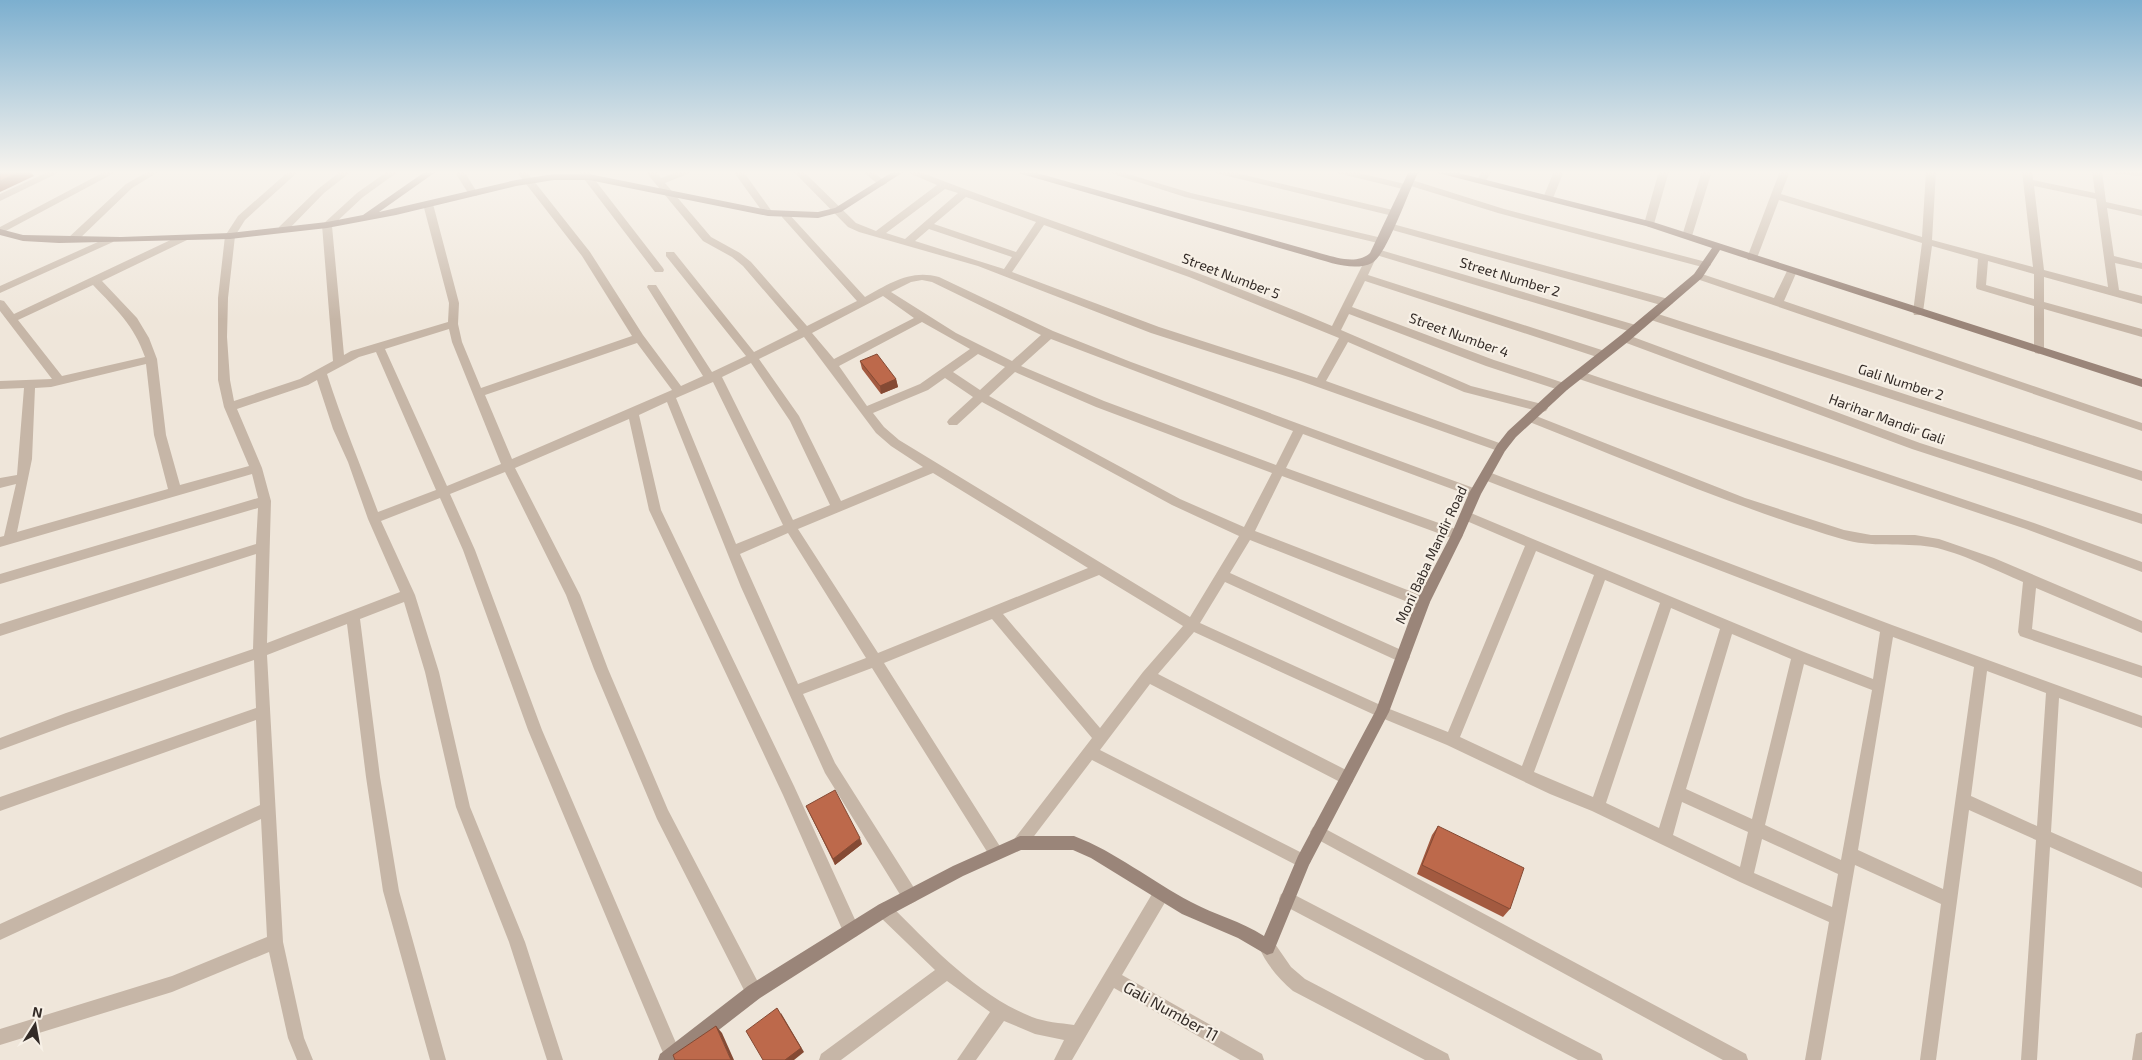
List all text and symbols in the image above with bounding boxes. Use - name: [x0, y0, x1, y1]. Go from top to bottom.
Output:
- street label: Street Number 5: [1180, 249, 1283, 302]
- street label: Street Number 2: [1458, 253, 1562, 300]
- street label: Street Number 4: [1407, 309, 1511, 360]
- street label: Gali Number 2: [1856, 360, 1946, 403]
- street label: Harihar Mandir Gali: [1827, 390, 1948, 447]
- street label: Moni Baba Mandir Road: [1391, 483, 1470, 627]
- street label: Gali Number 11: [1120, 977, 1222, 1044]
- north arrow: [10, 1000, 60, 1050]
- text: N: [31, 1002, 44, 1021]

